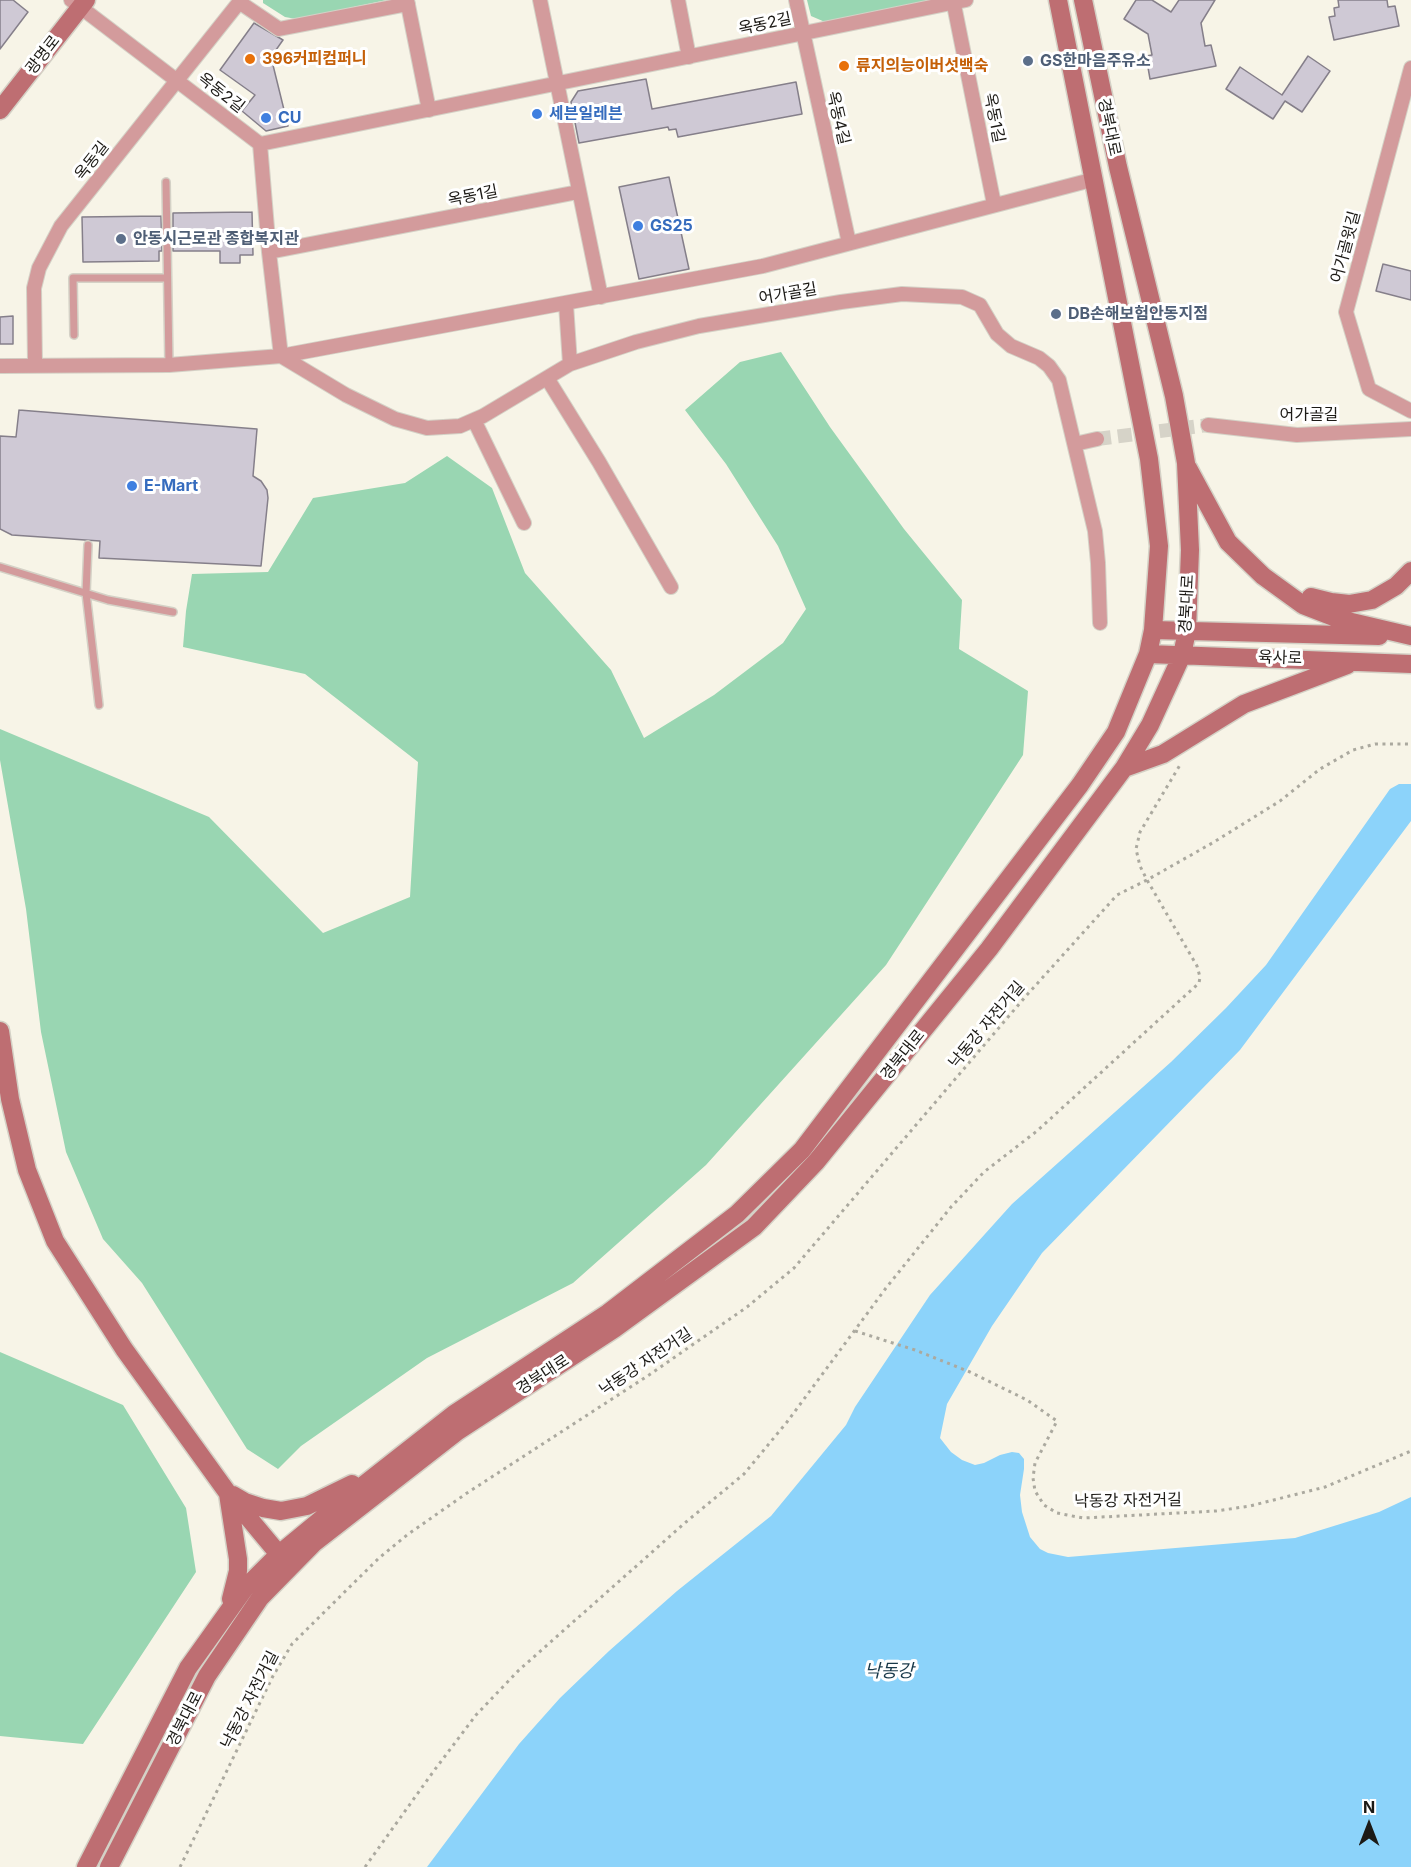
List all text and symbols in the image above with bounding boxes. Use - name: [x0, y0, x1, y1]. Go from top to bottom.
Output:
- street label: 옥동2길: [737, 9, 793, 39]
- street label: 광명로: [22, 32, 64, 78]
- place label: 396커피컴퍼니: [262, 49, 367, 69]
- place label: GS한마음주유소: [1040, 51, 1151, 71]
- marker: 396커피컴퍼니: [243, 52, 257, 66]
- marker: GS한마음주유소: [1021, 54, 1035, 68]
- place label: 류지의능이버섯백숙: [856, 56, 988, 76]
- marker: 류지의능이버섯백숙: [837, 59, 851, 73]
- street label: 옥동2길: [194, 69, 248, 117]
- street label: 옥동4길: [823, 89, 853, 147]
- street label: 옥동1길: [980, 91, 1008, 145]
- street label: 경북대로: [1093, 96, 1125, 158]
- place label: 세븐일레븐: [549, 104, 623, 124]
- marker: 세븐일레븐: [530, 107, 544, 121]
- place label: CU: [278, 108, 302, 128]
- marker: CU: [259, 111, 273, 125]
- street label: 옥동길: [71, 138, 113, 184]
- street label: 옥동1길: [446, 182, 500, 210]
- street label: 어가골윗길: [1327, 209, 1365, 285]
- place label: GS25: [650, 216, 693, 236]
- marker: GS25: [631, 219, 645, 233]
- place label: 안동시근로관 종합복지관: [133, 229, 299, 249]
- marker: 안동시근로관 종합복지관: [114, 232, 128, 246]
- street label: 어가골길: [757, 279, 819, 309]
- place label: DB손해보험안동지점: [1068, 304, 1208, 324]
- marker: DB손해보험안동지점: [1049, 307, 1063, 321]
- street label: 어가골길: [1280, 405, 1338, 425]
- place label: E-Mart: [144, 476, 198, 496]
- marker: E-Mart: [125, 479, 139, 493]
- street label: 경북대로: [1176, 574, 1198, 634]
- street label: 육사로: [1258, 648, 1302, 668]
- street label: 낙동강 자전거길: [945, 978, 1029, 1072]
- street label: 경북대로: [877, 1026, 929, 1084]
- street label: 낙동강 자전거길: [596, 1324, 696, 1400]
- street label: 경북대로: [513, 1351, 573, 1399]
- street label: 낙동강 자전거길: [1074, 1490, 1182, 1512]
- street label: 낙동강 자전거길: [217, 1648, 283, 1752]
- water label: 낙동강: [864, 1661, 914, 1683]
- street label: 경북대로: [163, 1688, 207, 1750]
- north arrow: [1339, 1795, 1399, 1855]
- text: N: [1363, 1797, 1375, 1817]

